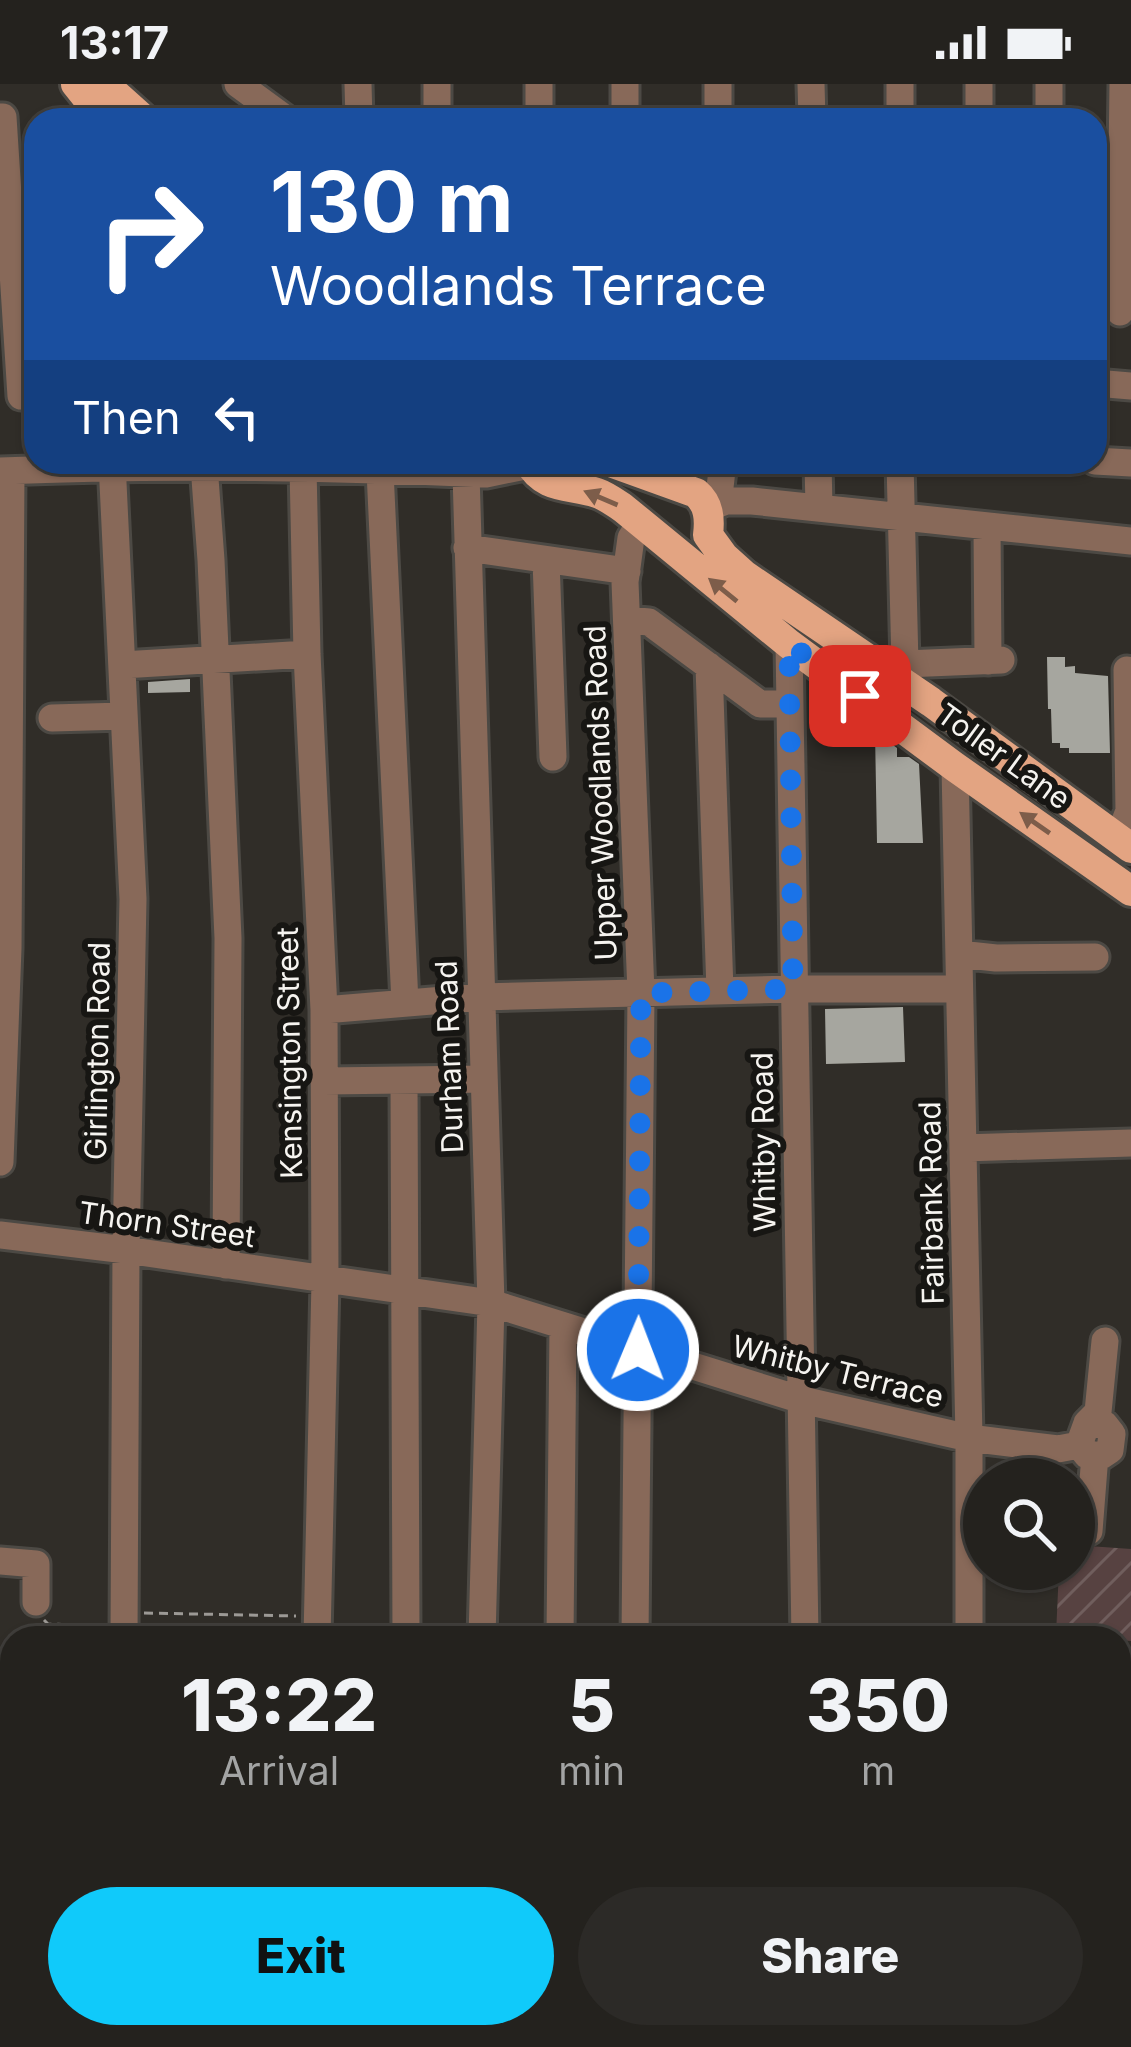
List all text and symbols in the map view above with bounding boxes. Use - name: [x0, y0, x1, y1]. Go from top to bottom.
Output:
- text: 13:17: [60, 15, 169, 70]
- text: 130 m: [270, 151, 514, 252]
- icon: right: [72, 156, 228, 312]
- text: Woodlands Terrace: [270, 253, 767, 318]
- icon: left: [204, 384, 270, 450]
- text: Then: [72, 390, 180, 445]
- one-way arrow: [583, 487, 618, 507]
- one-way arrow: [708, 578, 739, 603]
- street label: Upper Woodlands Road: [576, 625, 624, 961]
- pin: [809, 645, 911, 747]
- icon: arrive: [827, 663, 893, 729]
- street label: Toller Lane: [930, 696, 1078, 816]
- one-way arrow: [1020, 812, 1052, 836]
- street label: Kensington Street: [269, 927, 309, 1179]
- street label: Girlington Road: [77, 942, 117, 1160]
- street label: Durham Road: [428, 960, 470, 1154]
- street label: Whitby Road: [743, 1052, 783, 1232]
- street label: Fairbank Road: [911, 1101, 951, 1305]
- street label: Thorn Street: [77, 1194, 258, 1254]
- position arrow: [575, 1287, 701, 1413]
- street label: Whitby Terrace: [729, 1327, 947, 1415]
- map controls: [963, 1458, 1095, 1590]
- button: search: [963, 1458, 1095, 1590]
- text: 13:22: [181, 1661, 377, 1748]
- text: 5: [568, 1661, 615, 1748]
- text: 350: [806, 1661, 950, 1748]
- text: Arrival: [219, 1747, 339, 1794]
- text: min: [558, 1747, 625, 1794]
- text: m: [861, 1747, 895, 1794]
- button: Exit: [48, 1887, 554, 2025]
- button: Share: [578, 1887, 1083, 2025]

